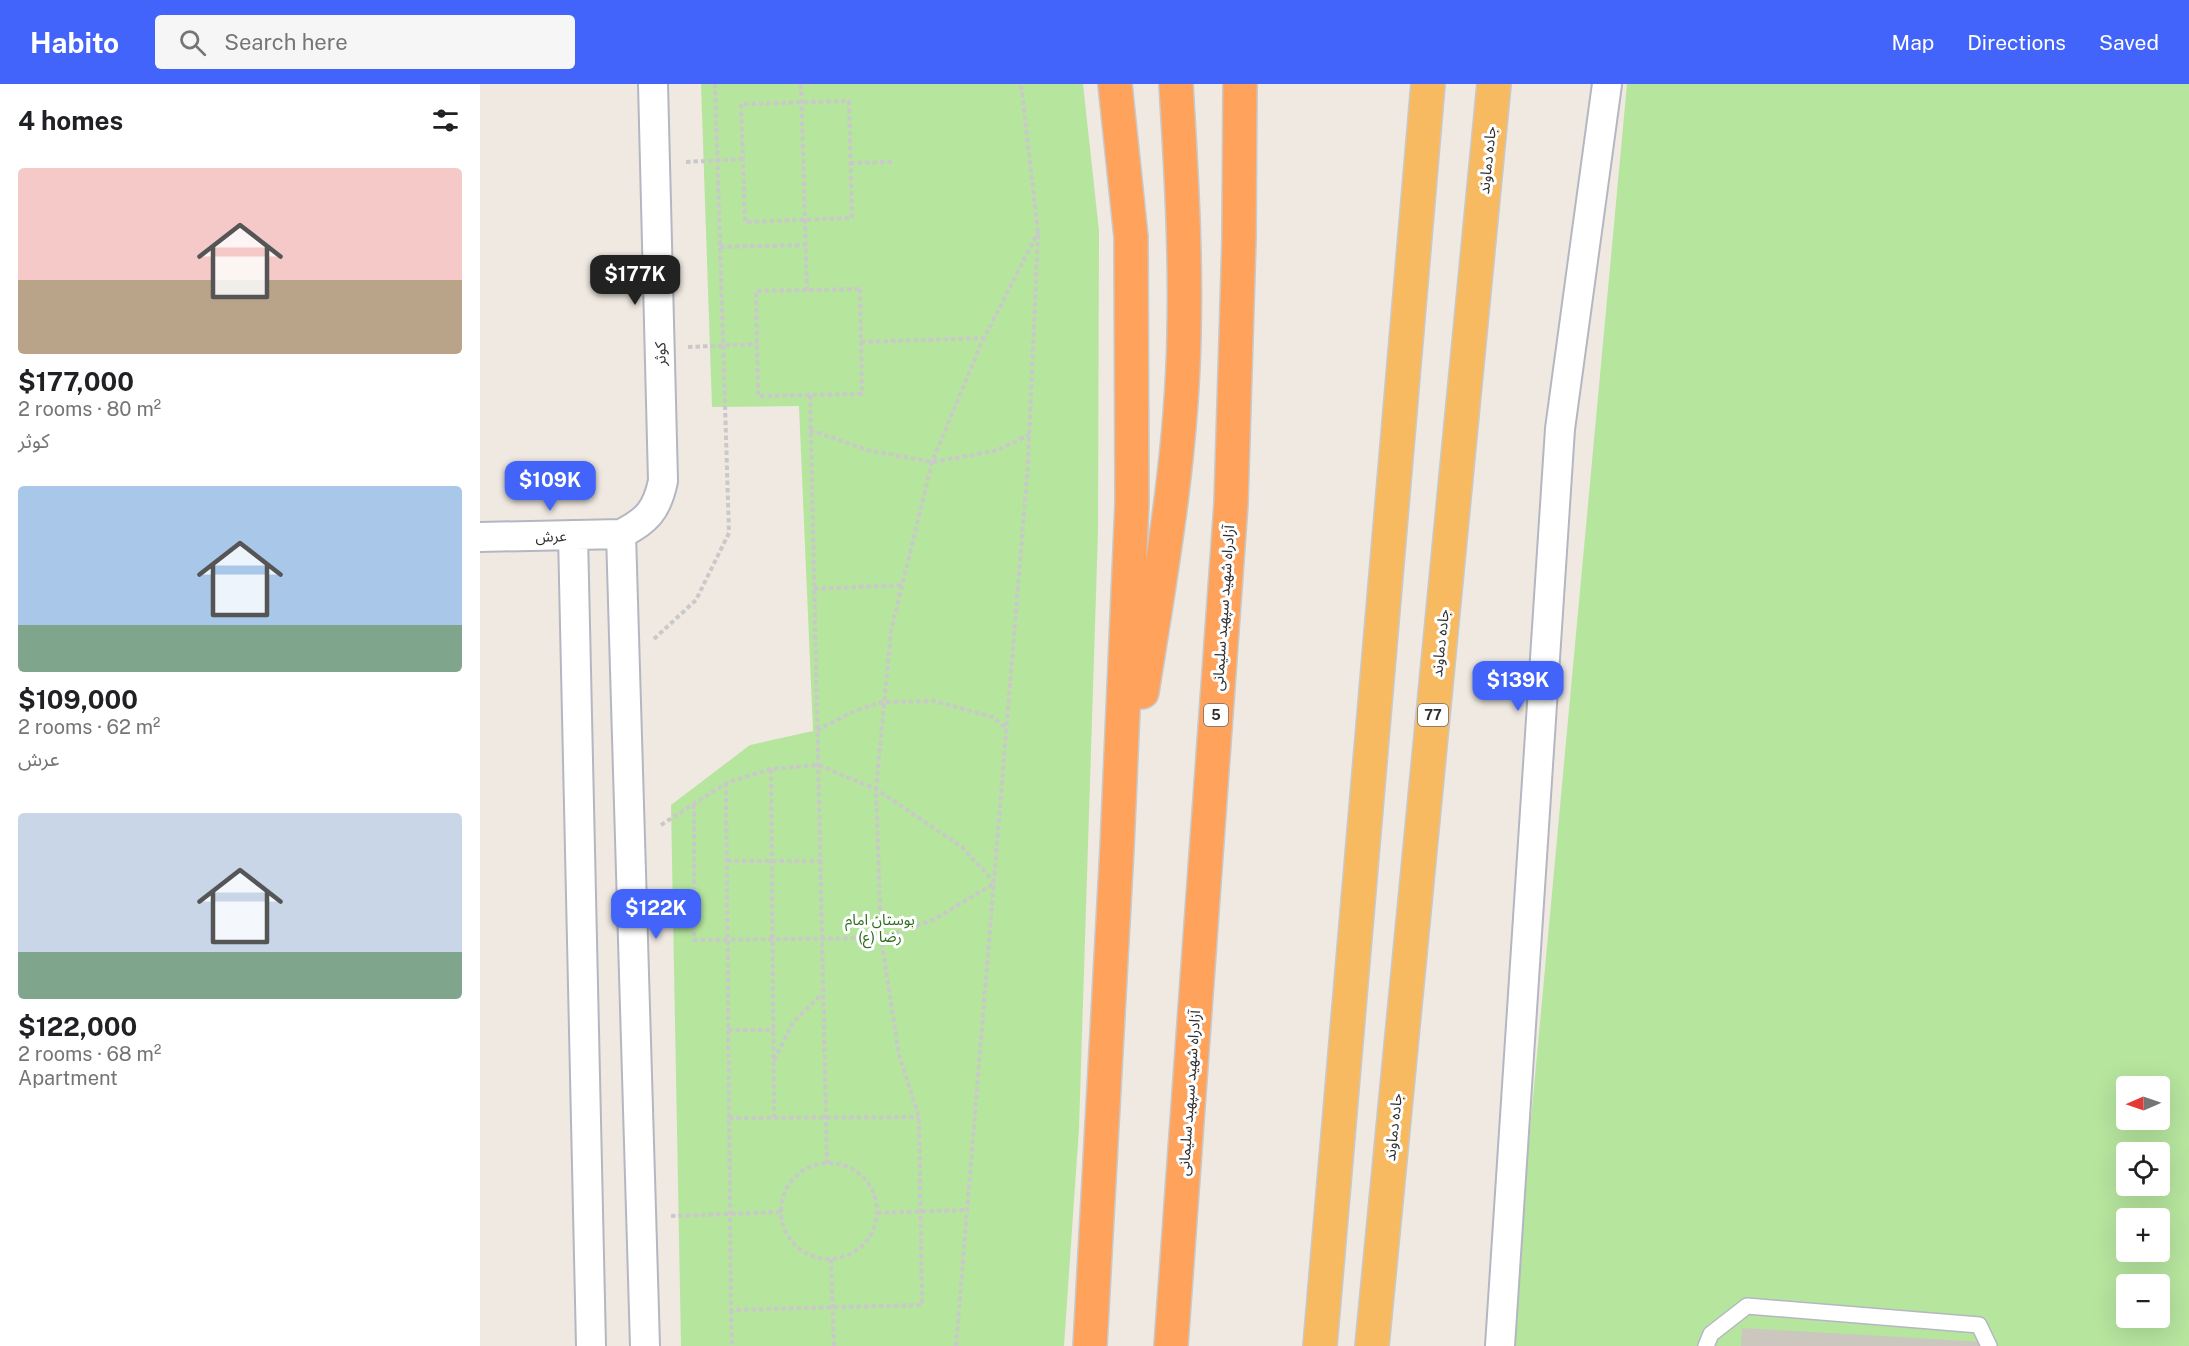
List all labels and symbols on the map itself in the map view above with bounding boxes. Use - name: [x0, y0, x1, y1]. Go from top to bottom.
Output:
- street label: جاده دماوند: [1475, 125, 1500, 195]
- pin: $177K: [593, 255, 677, 306]
- street label: کوثر: [651, 341, 670, 367]
- pin: $109K: [508, 461, 592, 512]
- street label: آزادراه شهید سپهبد سلیمانی: [1209, 524, 1239, 692]
- street label: عرش: [535, 527, 567, 546]
- street label: جاده دماوند: [1428, 608, 1453, 678]
- pin: $139K: [1476, 661, 1560, 712]
- road number: 5: [1204, 704, 1228, 726]
- road number: 77: [1418, 704, 1448, 726]
- pin: $122K: [614, 889, 698, 940]
- park label: بوستان امام رضا (ع): [845, 911, 915, 949]
- street label: آزادراه شهید سپهبد سلیمانی: [1175, 1009, 1205, 1177]
- north arrow: [2116, 1076, 2170, 1130]
- street label: جاده دماوند: [1381, 1092, 1406, 1162]

